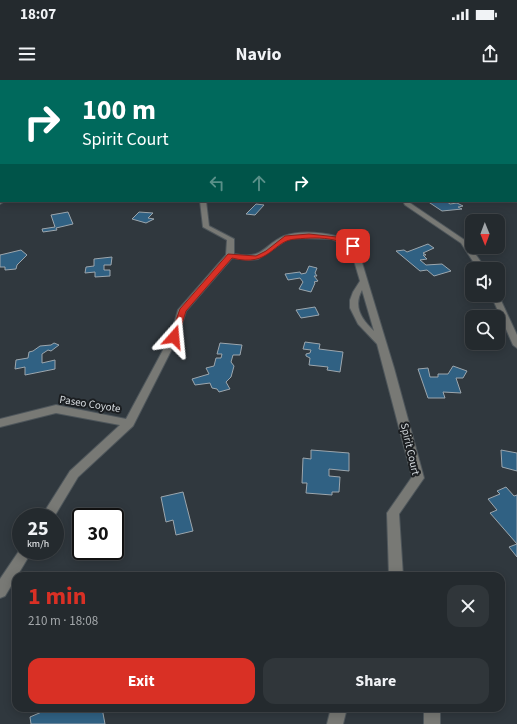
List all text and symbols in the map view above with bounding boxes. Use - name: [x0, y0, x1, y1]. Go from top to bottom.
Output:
- text: 18:07: [20, 4, 56, 25]
- text: Navio: [236, 42, 281, 67]
- icon: menu: [16, 43, 38, 65]
- icon: share: [479, 43, 501, 65]
- text: 100 m: [82, 90, 156, 130]
- icon: right: [16, 96, 68, 148]
- text: Spirit Court: [82, 127, 169, 152]
- icon: left: [206, 172, 228, 194]
- icon: ahead: [248, 172, 270, 194]
- icon: right: [290, 172, 312, 194]
- north arrow: [465, 214, 505, 254]
- map controls: [465, 214, 505, 350]
- pin: [336, 229, 370, 263]
- icon: arrive: [342, 235, 364, 257]
- button: sound: [465, 262, 505, 302]
- button: search: [465, 310, 505, 350]
- position arrow: [153, 316, 195, 358]
- street label: Paseo Coyote: [58, 392, 122, 416]
- street label: Spirit Court: [397, 422, 423, 477]
- speed limit sign: 30: [72, 508, 124, 560]
- text: 25: [27, 515, 49, 543]
- text: km/h: [27, 537, 49, 551]
- text: 1 min: [28, 579, 86, 614]
- button: close: [447, 585, 489, 627]
- text: 210 m · 18:08: [28, 612, 98, 630]
- button: Exit: [28, 658, 255, 704]
- button: Share: [263, 658, 489, 704]

